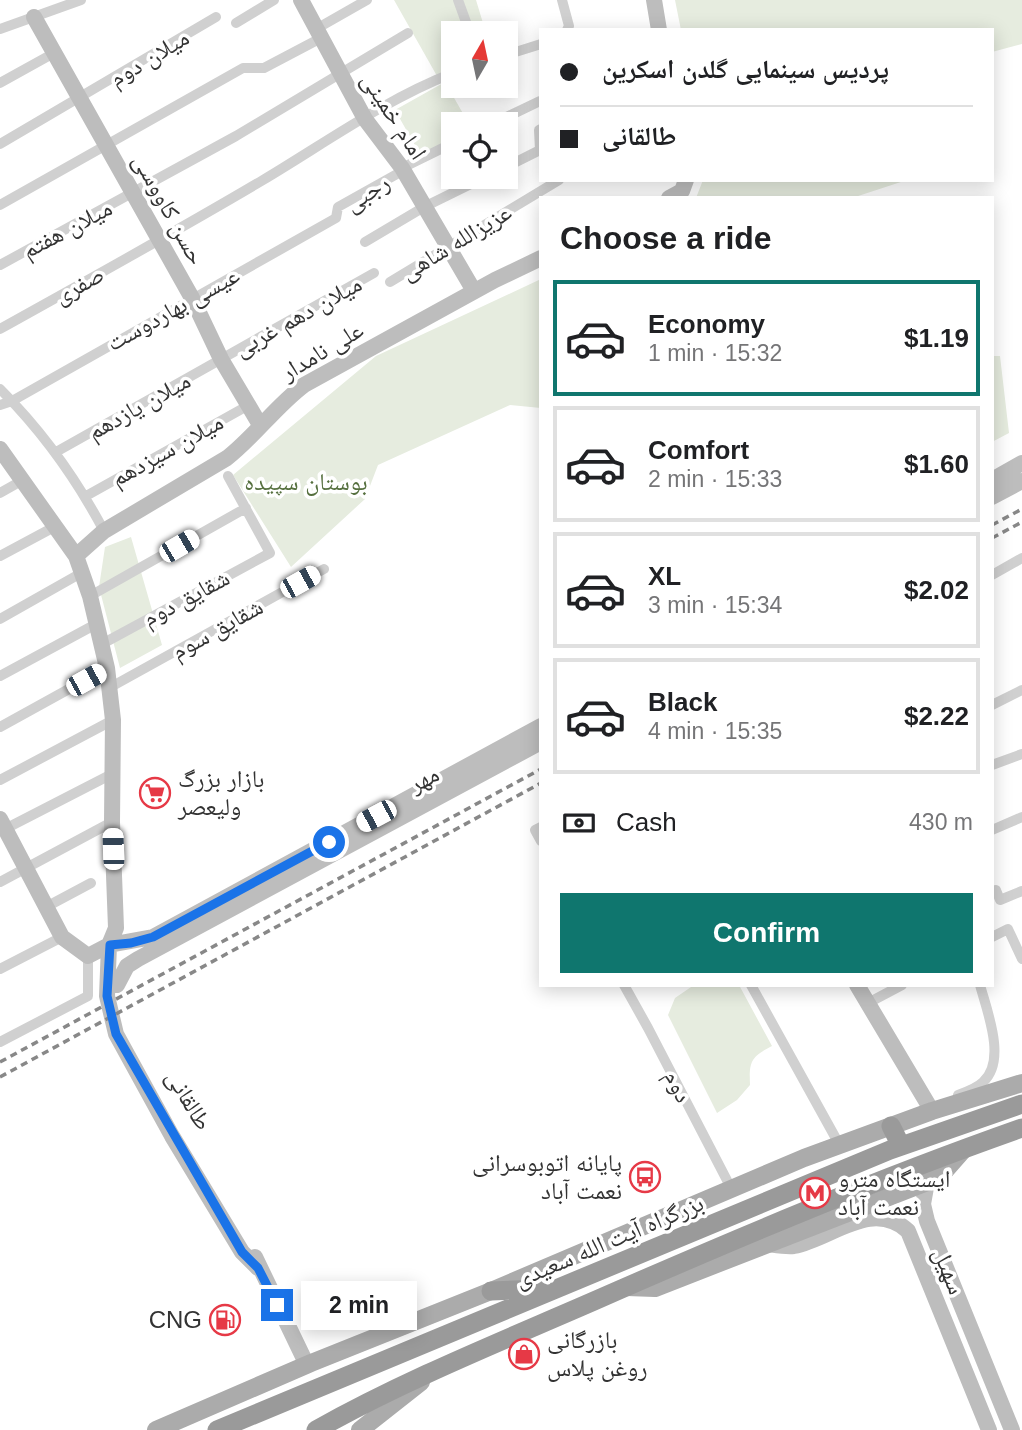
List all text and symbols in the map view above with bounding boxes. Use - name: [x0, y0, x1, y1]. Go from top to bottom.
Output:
- north arrow: [441, 21, 518, 98]
- map controls: [441, 21, 518, 189]
- street label: میلان دوم: [104, 23, 195, 94]
- text: پردیس سینمایی گلدن اسکرین: [602, 54, 889, 84]
- street label: امام خمینی: [354, 67, 433, 166]
- button: locate: [441, 112, 518, 189]
- text: طالقانی: [602, 121, 676, 151]
- street label: حسن کاووسی: [127, 149, 211, 269]
- street label: رجبی: [339, 168, 395, 218]
- street label: میلان هفتم: [17, 194, 118, 266]
- street label: عزیزالله شاهی: [395, 198, 517, 286]
- text: Choose a ride: [560, 220, 772, 256]
- street label: صفری: [49, 260, 109, 310]
- street label: عیسی بهاردوست: [102, 261, 244, 357]
- street label: میلان دهم غربی: [229, 269, 368, 364]
- icon: car: [564, 307, 627, 370]
- text: Economy: [648, 309, 765, 339]
- street label: علی نامدار: [275, 316, 368, 387]
- text: $1.19: [904, 323, 969, 353]
- text: 1 min · 15:32: [648, 340, 782, 366]
- street label: میلان یازدهم: [83, 366, 196, 447]
- street label: میلان سیزدهم: [106, 408, 229, 494]
- icon: car: [564, 433, 627, 496]
- text: Comfort: [648, 435, 749, 465]
- text: $1.60: [904, 449, 969, 479]
- text: 2 min · 15:33: [648, 466, 782, 492]
- park label: بوستان سپیده: [244, 468, 368, 496]
- car: [156, 526, 203, 566]
- icon: car: [564, 559, 627, 622]
- text: XL: [648, 561, 681, 591]
- street label: شقایق دوم: [138, 563, 235, 634]
- car: [277, 563, 324, 601]
- text: $2.02: [904, 575, 969, 605]
- street label: شقایق سوم: [166, 592, 269, 667]
- text: 3 min · 15:34: [648, 592, 782, 618]
- car: [63, 661, 110, 699]
- icon: car: [564, 685, 627, 748]
- text: Black: [648, 687, 717, 717]
- text: $2.22: [904, 701, 969, 731]
- text: 4 min · 15:35: [648, 718, 782, 744]
- street label: مهر: [403, 760, 443, 798]
- place label: بازار بزرگ ولیعصر: [177, 765, 264, 820]
- supermarket icon: بازار بزرگ ولیعصر: [138, 776, 172, 810]
- car: [353, 797, 400, 835]
- icon: cash: [560, 804, 598, 842]
- text: Cash: [616, 807, 677, 837]
- text: 430 m: [909, 809, 973, 835]
- route start: [313, 826, 345, 858]
- car: [102, 828, 125, 870]
- button: Confirm: [560, 893, 973, 973]
- street label: طالقانی: [160, 1065, 218, 1135]
- street label: دوم: [656, 1065, 698, 1108]
- place label: پایانه اتوبوسرانی نعمت آباد: [472, 1149, 622, 1205]
- bus stop icon: پایانه اتوبوسرانی نعمت آباد: [628, 1160, 662, 1194]
- place label: ایستگاه مترو نعمت آباد: [838, 1165, 951, 1221]
- metro station icon: ایستگاه مترو نعمت آباد: [798, 1176, 832, 1210]
- street label: بزرگراه آیت الله سعیدی: [510, 1189, 708, 1293]
- street label: سهیل: [927, 1244, 971, 1298]
- callout: 2 min: [302, 1280, 417, 1330]
- route end: [261, 1289, 293, 1321]
- text: 2 min: [329, 1292, 389, 1318]
- fuel station icon: CNG: [208, 1303, 242, 1337]
- place label: CNG: [149, 1306, 202, 1333]
- place label: بازرگانی روغن پلاس: [547, 1326, 648, 1382]
- shop icon: بازرگانی روغن پلاس: [507, 1337, 541, 1371]

